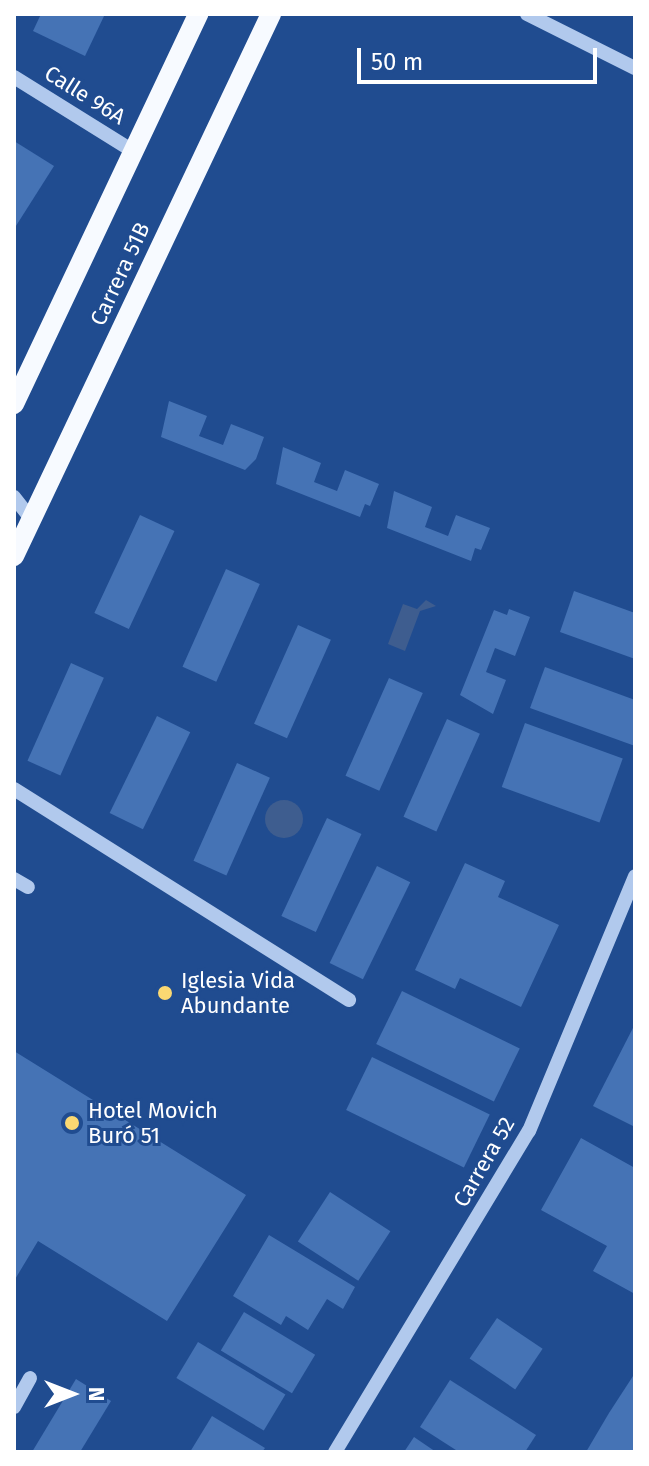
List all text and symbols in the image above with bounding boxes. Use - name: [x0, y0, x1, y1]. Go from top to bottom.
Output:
- scale bar: [361, 32, 601, 82]
- text: 50 m: [371, 48, 423, 76]
- street label: Calle 96A: [40, 60, 130, 130]
- street label: Carrera 51B: [85, 218, 155, 330]
- place label: Iglesia Vida Abundante: [181, 967, 295, 1018]
- marker: Iglesia Vida Abundante: [156, 984, 174, 1002]
- place label: Hotel Movich Buró 51: [88, 1097, 218, 1148]
- street label: Carrera 52: [448, 1112, 520, 1212]
- marker: Hotel Movich Buró 51: [63, 1114, 81, 1132]
- north arrow: [32, 1354, 112, 1434]
- text: N: [83, 1387, 110, 1401]

